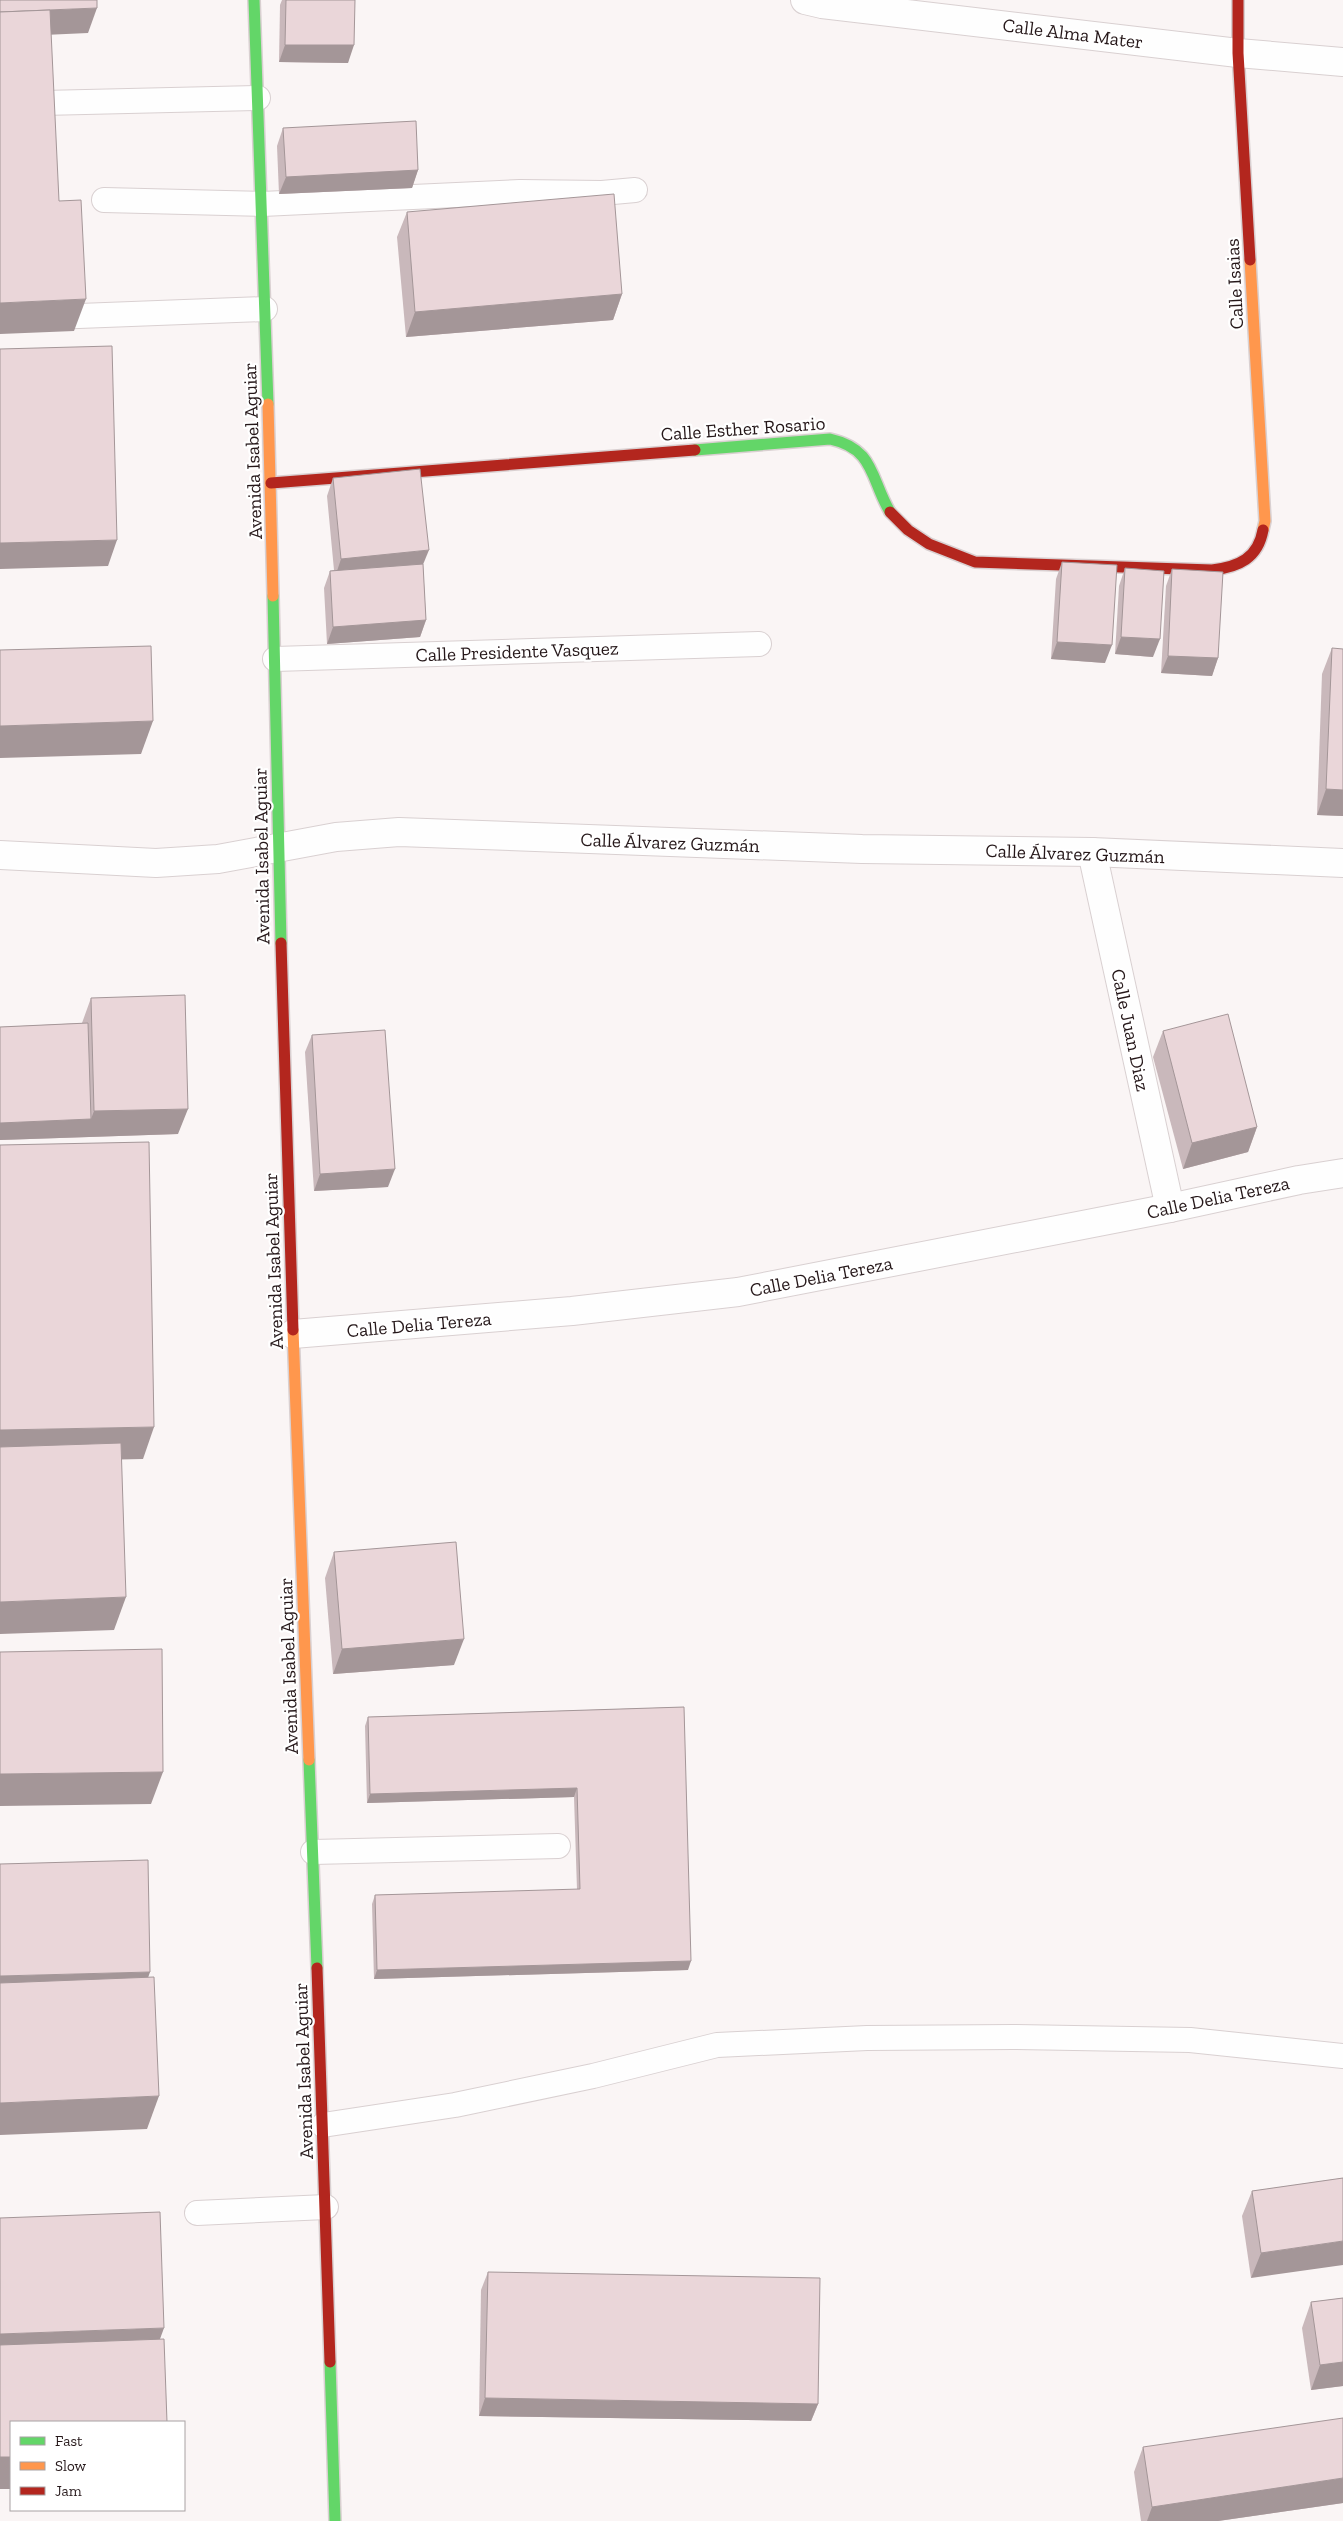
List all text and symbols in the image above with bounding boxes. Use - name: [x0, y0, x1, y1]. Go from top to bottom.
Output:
- street label: Calle Alma Mater: [1001, 13, 1144, 54]
- street label: Calle Isaias: [1221, 238, 1248, 330]
- street label: Avenida Isabel Aguiar: [238, 362, 267, 540]
- street label: Calle Esther Rosario: [660, 411, 826, 446]
- street label: Calle Presidente Vasquez: [415, 636, 619, 667]
- street label: Avenida Isabel Aguiar: [248, 767, 275, 945]
- street label: Calle Álvarez Guzmán: [580, 828, 760, 857]
- street label: Calle Álvarez Guzmán: [985, 839, 1165, 868]
- street label: Calle Juan Diaz: [1106, 967, 1155, 1094]
- street label: Calle Delia Tereza: [1145, 1171, 1291, 1224]
- street label: Avenida Isabel Aguiar: [259, 1172, 288, 1350]
- street label: Calle Delia Tereza: [748, 1251, 894, 1302]
- street label: Calle Delia Tereza: [346, 1307, 492, 1342]
- street label: Avenida Isabel Aguiar: [274, 1577, 303, 1755]
- street label: Avenida Isabel Aguiar: [289, 1982, 318, 2160]
- legend: [10, 2421, 185, 2511]
- text: Fast: [55, 2432, 83, 2450]
- text: Slow: [55, 2457, 87, 2475]
- text: Jam: [55, 2482, 82, 2500]

